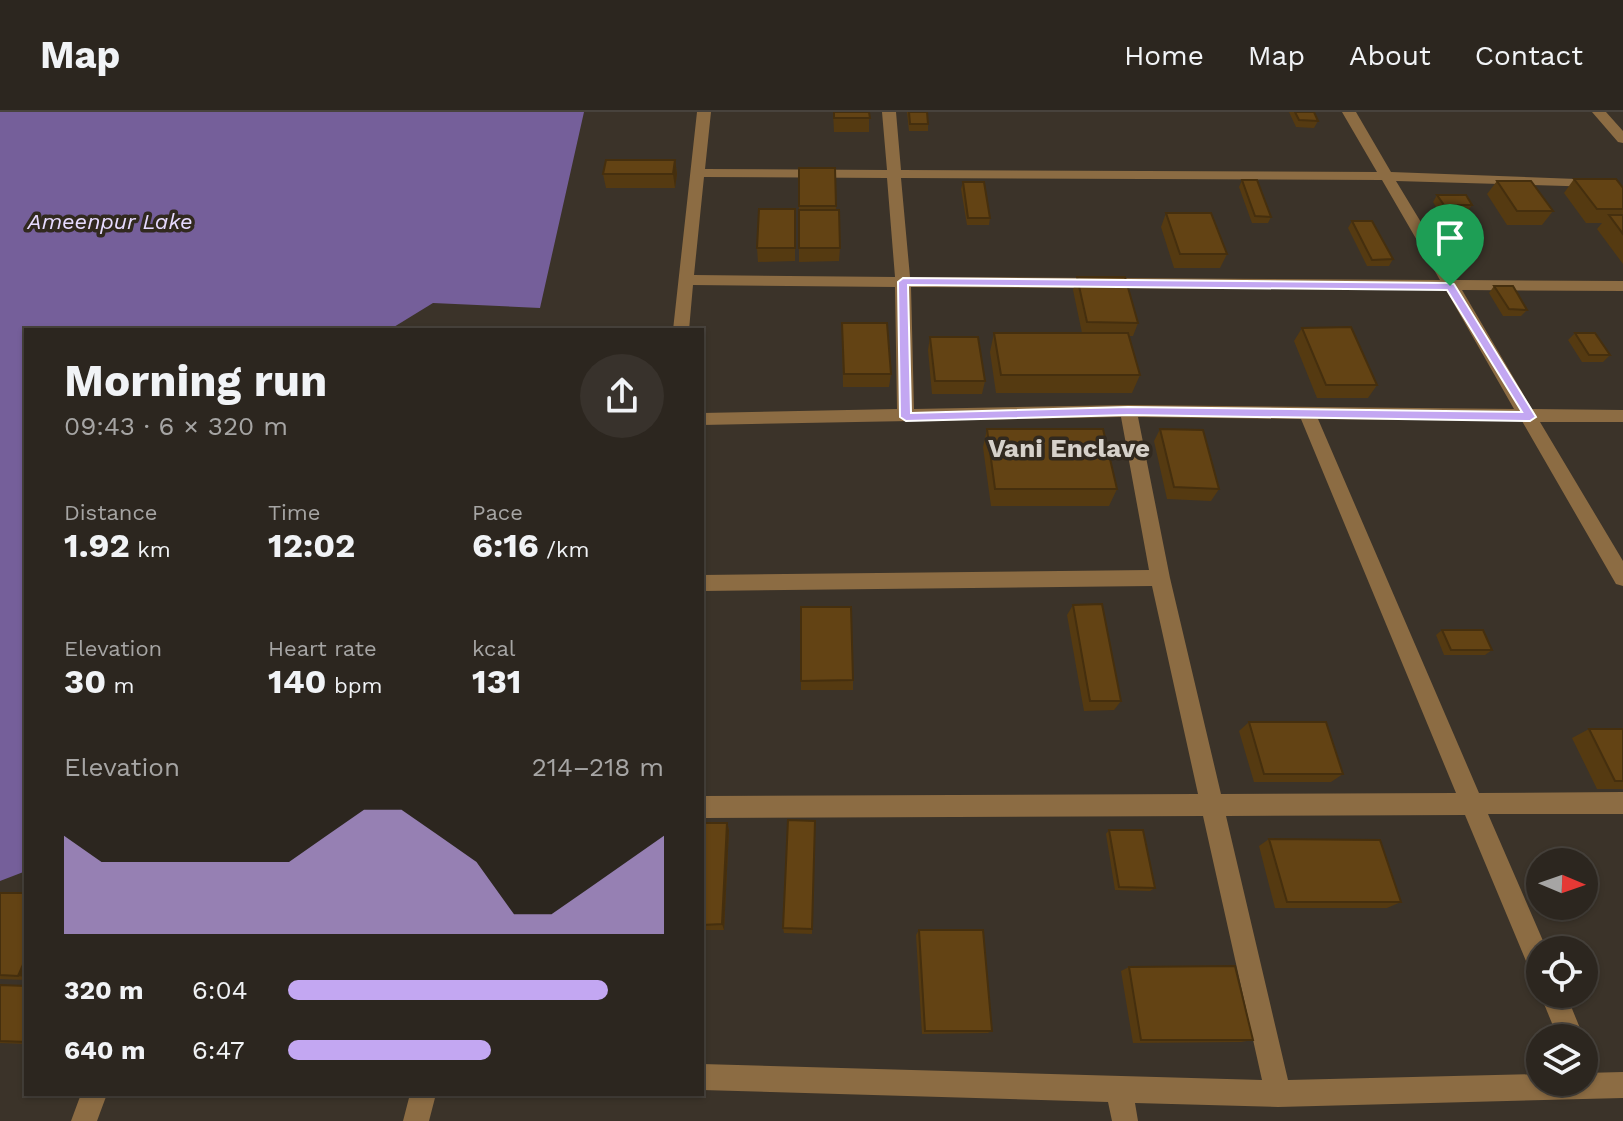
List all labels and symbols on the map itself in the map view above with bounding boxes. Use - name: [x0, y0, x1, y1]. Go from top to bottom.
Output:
- pin: [1416, 204, 1484, 286]
- water label: Ameenpur Lake: [27, 209, 192, 234]
- district label: Vani Enclave: [988, 433, 1150, 463]
- north arrow: [1526, 848, 1598, 920]

